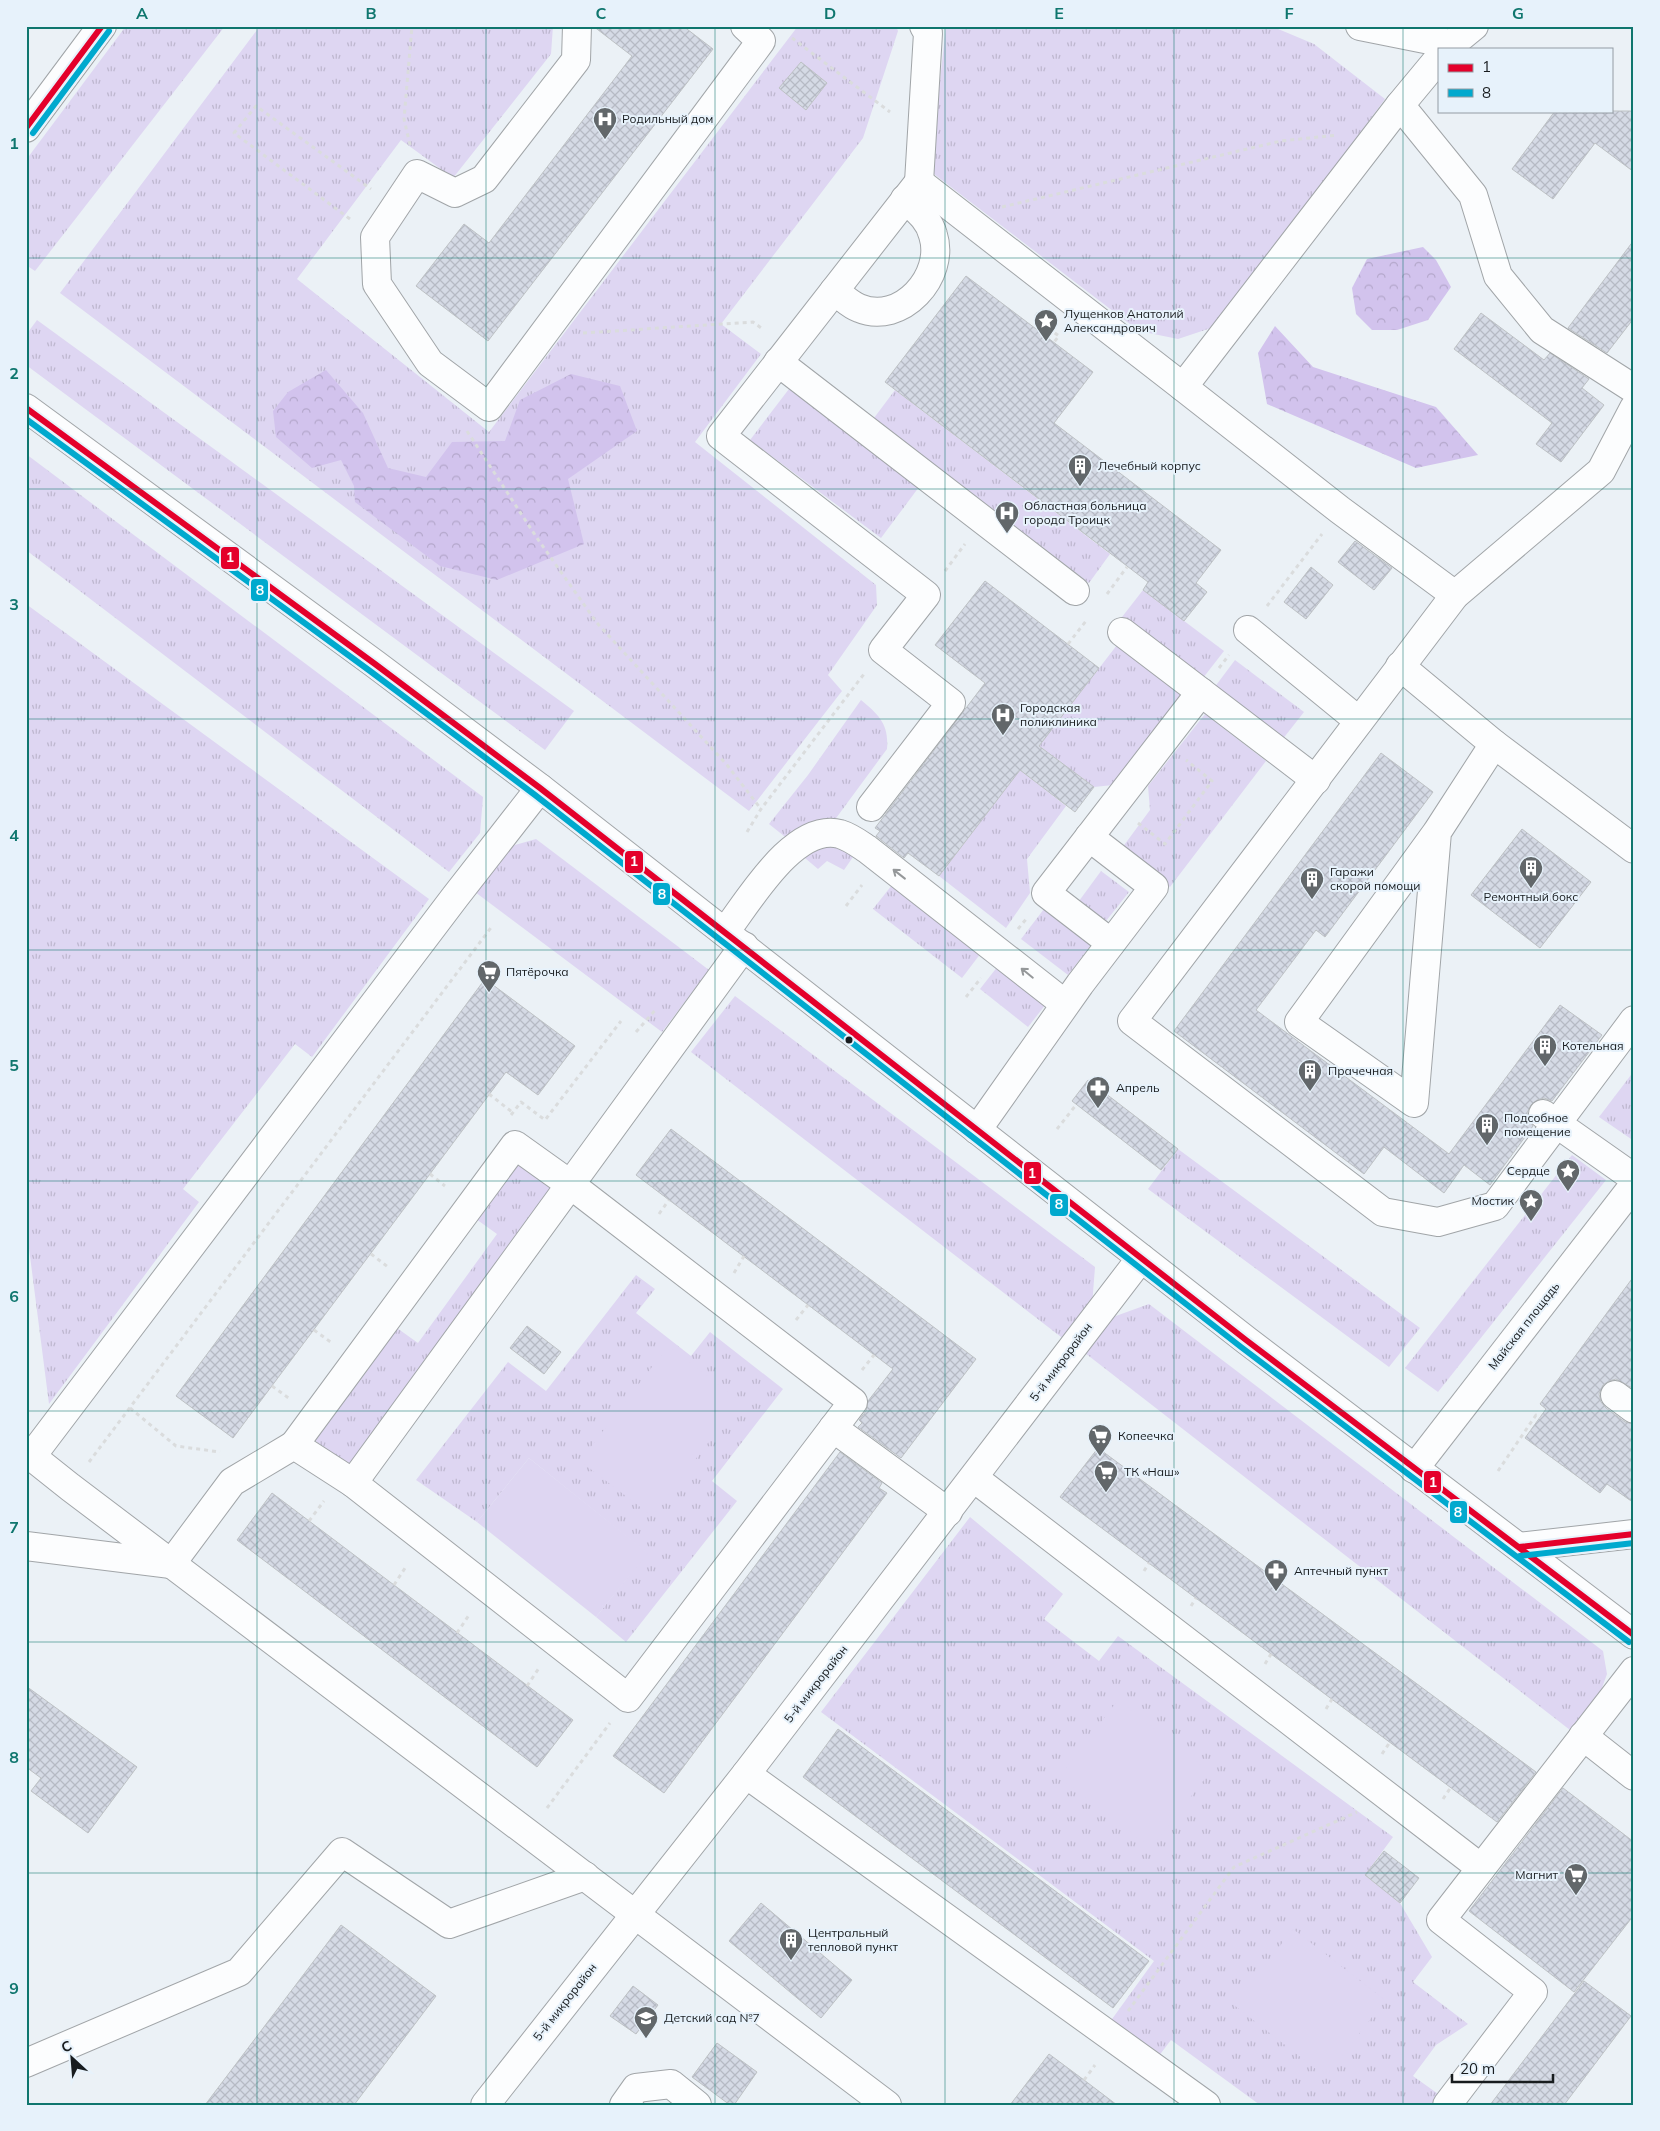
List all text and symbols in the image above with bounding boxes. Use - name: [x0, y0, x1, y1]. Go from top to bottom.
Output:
- text: A: [136, 3, 148, 23]
- text: B: [365, 3, 377, 23]
- text: C: [596, 3, 607, 23]
- text: D: [824, 3, 836, 23]
- text: E: [1054, 3, 1064, 23]
- text: F: [1284, 3, 1294, 23]
- text: G: [1512, 3, 1524, 23]
- legend: [1438, 48, 1612, 112]
- text: 1: [1482, 57, 1491, 76]
- text: 8: [1482, 83, 1491, 102]
- hospital icon: Родильный дом: [592, 106, 618, 140]
- place label: Родильный дом: [622, 111, 713, 126]
- text: 1: [9, 133, 19, 153]
- place label: Лущенков Анатолий Александрович: [1064, 306, 1184, 335]
- place icon: Лущенков Анатолий Александрович: [1033, 308, 1059, 342]
- text: 2: [9, 363, 19, 383]
- building icon: Лечебный корпус: [1067, 453, 1093, 487]
- place label: Лечебный корпус: [1098, 458, 1201, 473]
- place label: Областная больница города Троицк: [1024, 498, 1147, 527]
- hospital icon: Областная больница города Троицк: [994, 500, 1020, 534]
- line badge: 1: [220, 546, 240, 570]
- text: 1: [226, 548, 234, 566]
- line badge: 8: [250, 578, 269, 602]
- text: 8: [256, 581, 264, 599]
- text: 3: [9, 594, 19, 614]
- place label: Городская поликлиника: [1020, 700, 1097, 729]
- hospital icon: Городская поликлиника: [990, 702, 1016, 736]
- text: 4: [9, 825, 19, 845]
- line badge: 1: [624, 850, 644, 874]
- text: 1: [630, 852, 638, 870]
- building icon: Ремонтный бокс: [1518, 855, 1544, 889]
- place label: Гаражи скорой помощи: [1330, 864, 1420, 893]
- building icon: Гаражи скорой помощи: [1299, 866, 1325, 900]
- one-way arrow: [893, 868, 906, 879]
- line badge: 8: [652, 882, 671, 906]
- text: 8: [658, 885, 666, 903]
- place label: Ремонтный бокс: [1484, 889, 1578, 904]
- supermarket icon: Пятёрочка: [476, 959, 502, 993]
- place label: Пятёрочка: [506, 964, 569, 979]
- one-way arrow: [1021, 968, 1034, 979]
- building icon: Котельная: [1532, 1033, 1558, 1067]
- unlabelled marker: [844, 1035, 854, 1045]
- place label: Котельная: [1562, 1038, 1624, 1053]
- text: 5: [9, 1055, 19, 1075]
- building icon: Прачечная: [1297, 1058, 1323, 1092]
- place label: Прачечная: [1328, 1063, 1393, 1078]
- pharmacy icon: Апрель: [1085, 1075, 1111, 1109]
- place label: Апрель: [1116, 1080, 1160, 1095]
- place label: Подсобное помещение: [1504, 1110, 1571, 1139]
- building icon: Подсобное помещение: [1474, 1112, 1500, 1146]
- place icon: Сердце: [1555, 1158, 1581, 1192]
- line badge: 1: [1023, 1161, 1042, 1185]
- place label: Сердце: [1507, 1163, 1550, 1178]
- text: 1: [1028, 1164, 1036, 1182]
- place icon: Мостик: [1518, 1188, 1544, 1222]
- line badge: 8: [1049, 1193, 1069, 1217]
- place label: Мостик: [1472, 1193, 1515, 1208]
- text: 8: [1055, 1195, 1063, 1213]
- street label: Майская площадь: [1485, 1279, 1563, 1372]
- text: 6: [9, 1286, 19, 1306]
- street label: 5-й микрорайон: [1026, 1319, 1095, 1404]
- supermarket icon: Копеечка: [1087, 1423, 1113, 1457]
- place label: Копеечка: [1118, 1428, 1174, 1443]
- supermarket icon: ТК «Наш»: [1093, 1459, 1119, 1493]
- place label: ТК «Наш»: [1124, 1464, 1180, 1479]
- line badge: 1: [1423, 1470, 1442, 1494]
- text: 1: [1429, 1473, 1437, 1491]
- line badge: 8: [1449, 1500, 1468, 1524]
- text: 8: [1454, 1503, 1462, 1521]
- text: 7: [9, 1517, 19, 1537]
- pharmacy icon: Аптечный пункт: [1263, 1558, 1289, 1592]
- place label: Аптечный пункт: [1294, 1563, 1388, 1578]
- street label: 5-й микрорайон: [781, 1642, 851, 1726]
- text: 8: [9, 1747, 19, 1767]
- supermarket icon: Магнит: [1563, 1862, 1589, 1896]
- place label: Магнит: [1515, 1867, 1559, 1882]
- place label: Центральный тепловой пункт: [808, 1925, 898, 1954]
- building icon: Центральный тепловой пункт: [778, 1927, 804, 1961]
- street label: 5-й микрорайон: [530, 1960, 600, 2044]
- text: 9: [9, 1978, 19, 1998]
- school or university icon: Детский сад №7: [633, 2005, 659, 2039]
- place label: Детский сад №7: [664, 2010, 760, 2025]
- north arrow: [48, 2034, 98, 2084]
- text: С: [58, 2036, 75, 2057]
- scale bar: [1452, 2051, 1554, 2083]
- text: 20 m: [1460, 2059, 1495, 2078]

